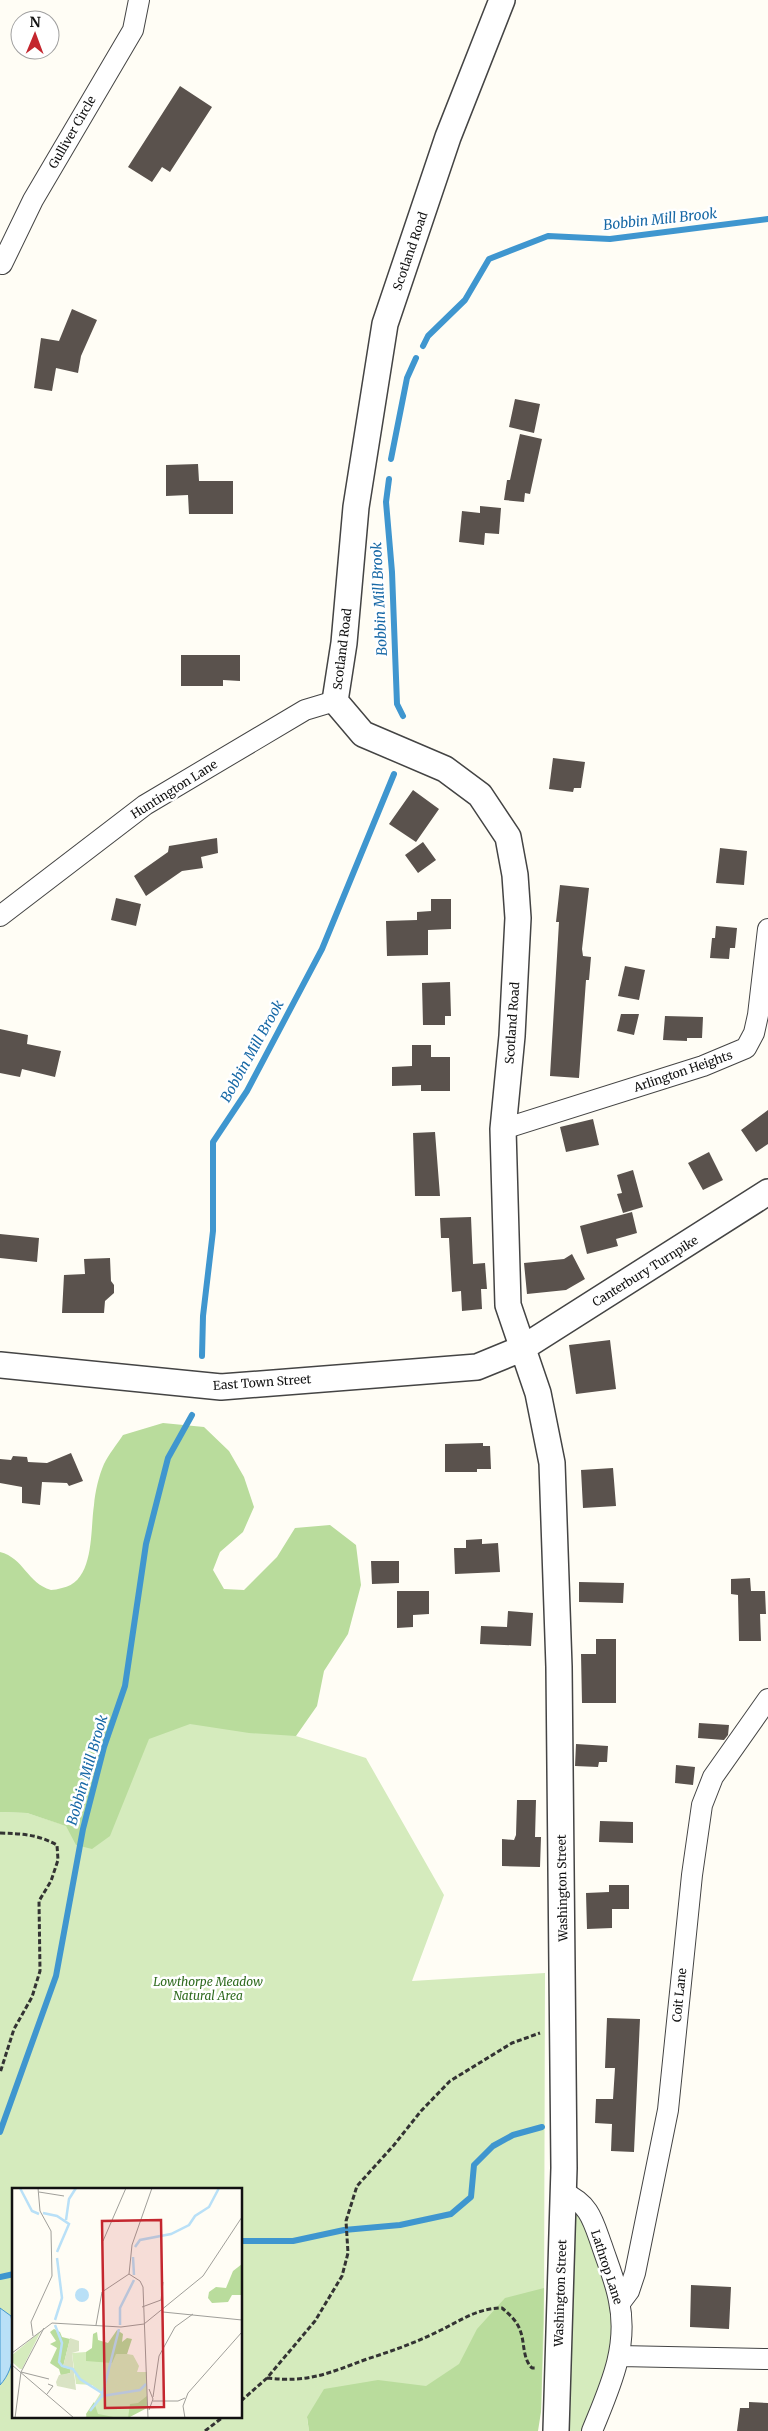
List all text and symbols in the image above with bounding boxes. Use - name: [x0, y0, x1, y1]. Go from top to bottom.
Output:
- north arrow: [10, 10, 60, 60]
- text: N: [30, 13, 41, 31]
- street label: Gulliver Circle: [45, 93, 99, 171]
- water label: Bobbin Mill Brook: [602, 204, 718, 234]
- street label: Scotland Road: [390, 210, 430, 292]
- water label: Bobbin Mill Brook: [367, 541, 391, 656]
- street label: Scotland Road: [330, 607, 354, 691]
- street label: Huntington Lane: [128, 756, 220, 822]
- street label: Scotland Road: [502, 981, 522, 1065]
- water label: Bobbin Mill Brook: [216, 996, 288, 1105]
- street label: Arlington Heights: [631, 1047, 734, 1095]
- street label: Canterbury Turnpike: [589, 1232, 701, 1310]
- street label: East Town Street: [212, 1371, 312, 1393]
- water label: Bobbin Mill Brook: [63, 1712, 111, 1827]
- street label: Washington Street: [554, 1834, 570, 1943]
- street label: Coit Lane: [669, 1967, 689, 2023]
- park label: Lowthorpe Meadow Natural Area: [153, 1974, 263, 2003]
- inset map: [12, 2188, 242, 2418]
- street label: Lathrop Lane: [588, 2228, 626, 2306]
- street label: Washington Street: [551, 2239, 569, 2348]

